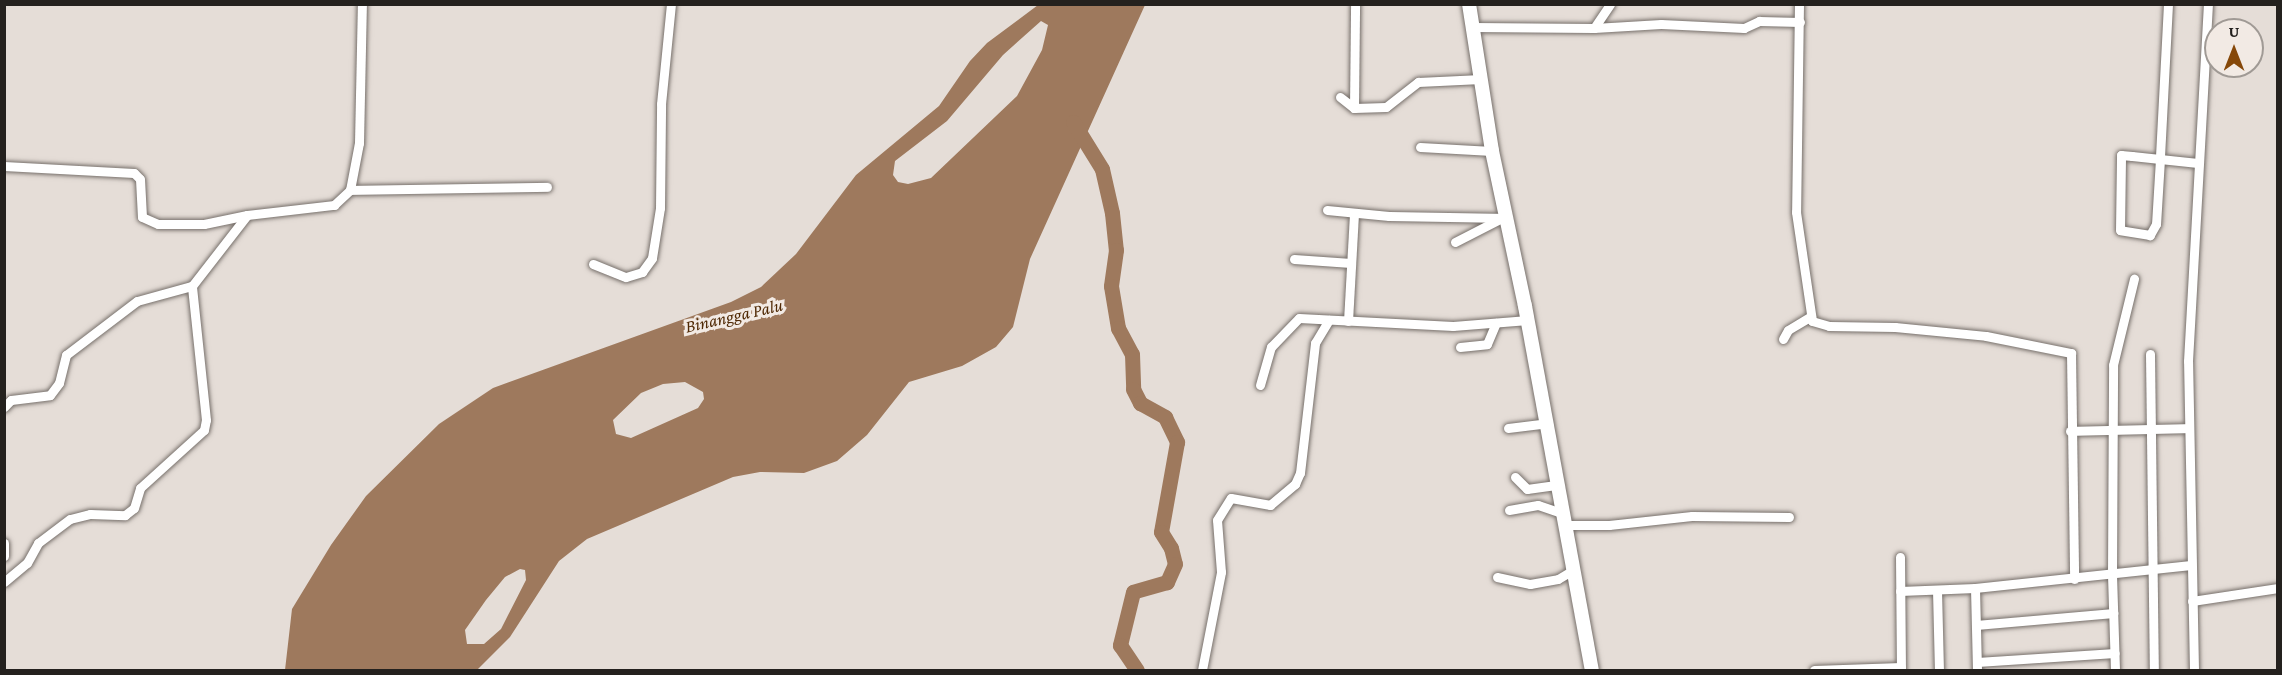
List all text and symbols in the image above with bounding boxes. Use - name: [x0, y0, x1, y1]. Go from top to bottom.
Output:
- north arrow: [2204, 18, 2264, 78]
- text: U: [2229, 23, 2239, 40]
- water label: Binangga Palu: [683, 294, 785, 338]

